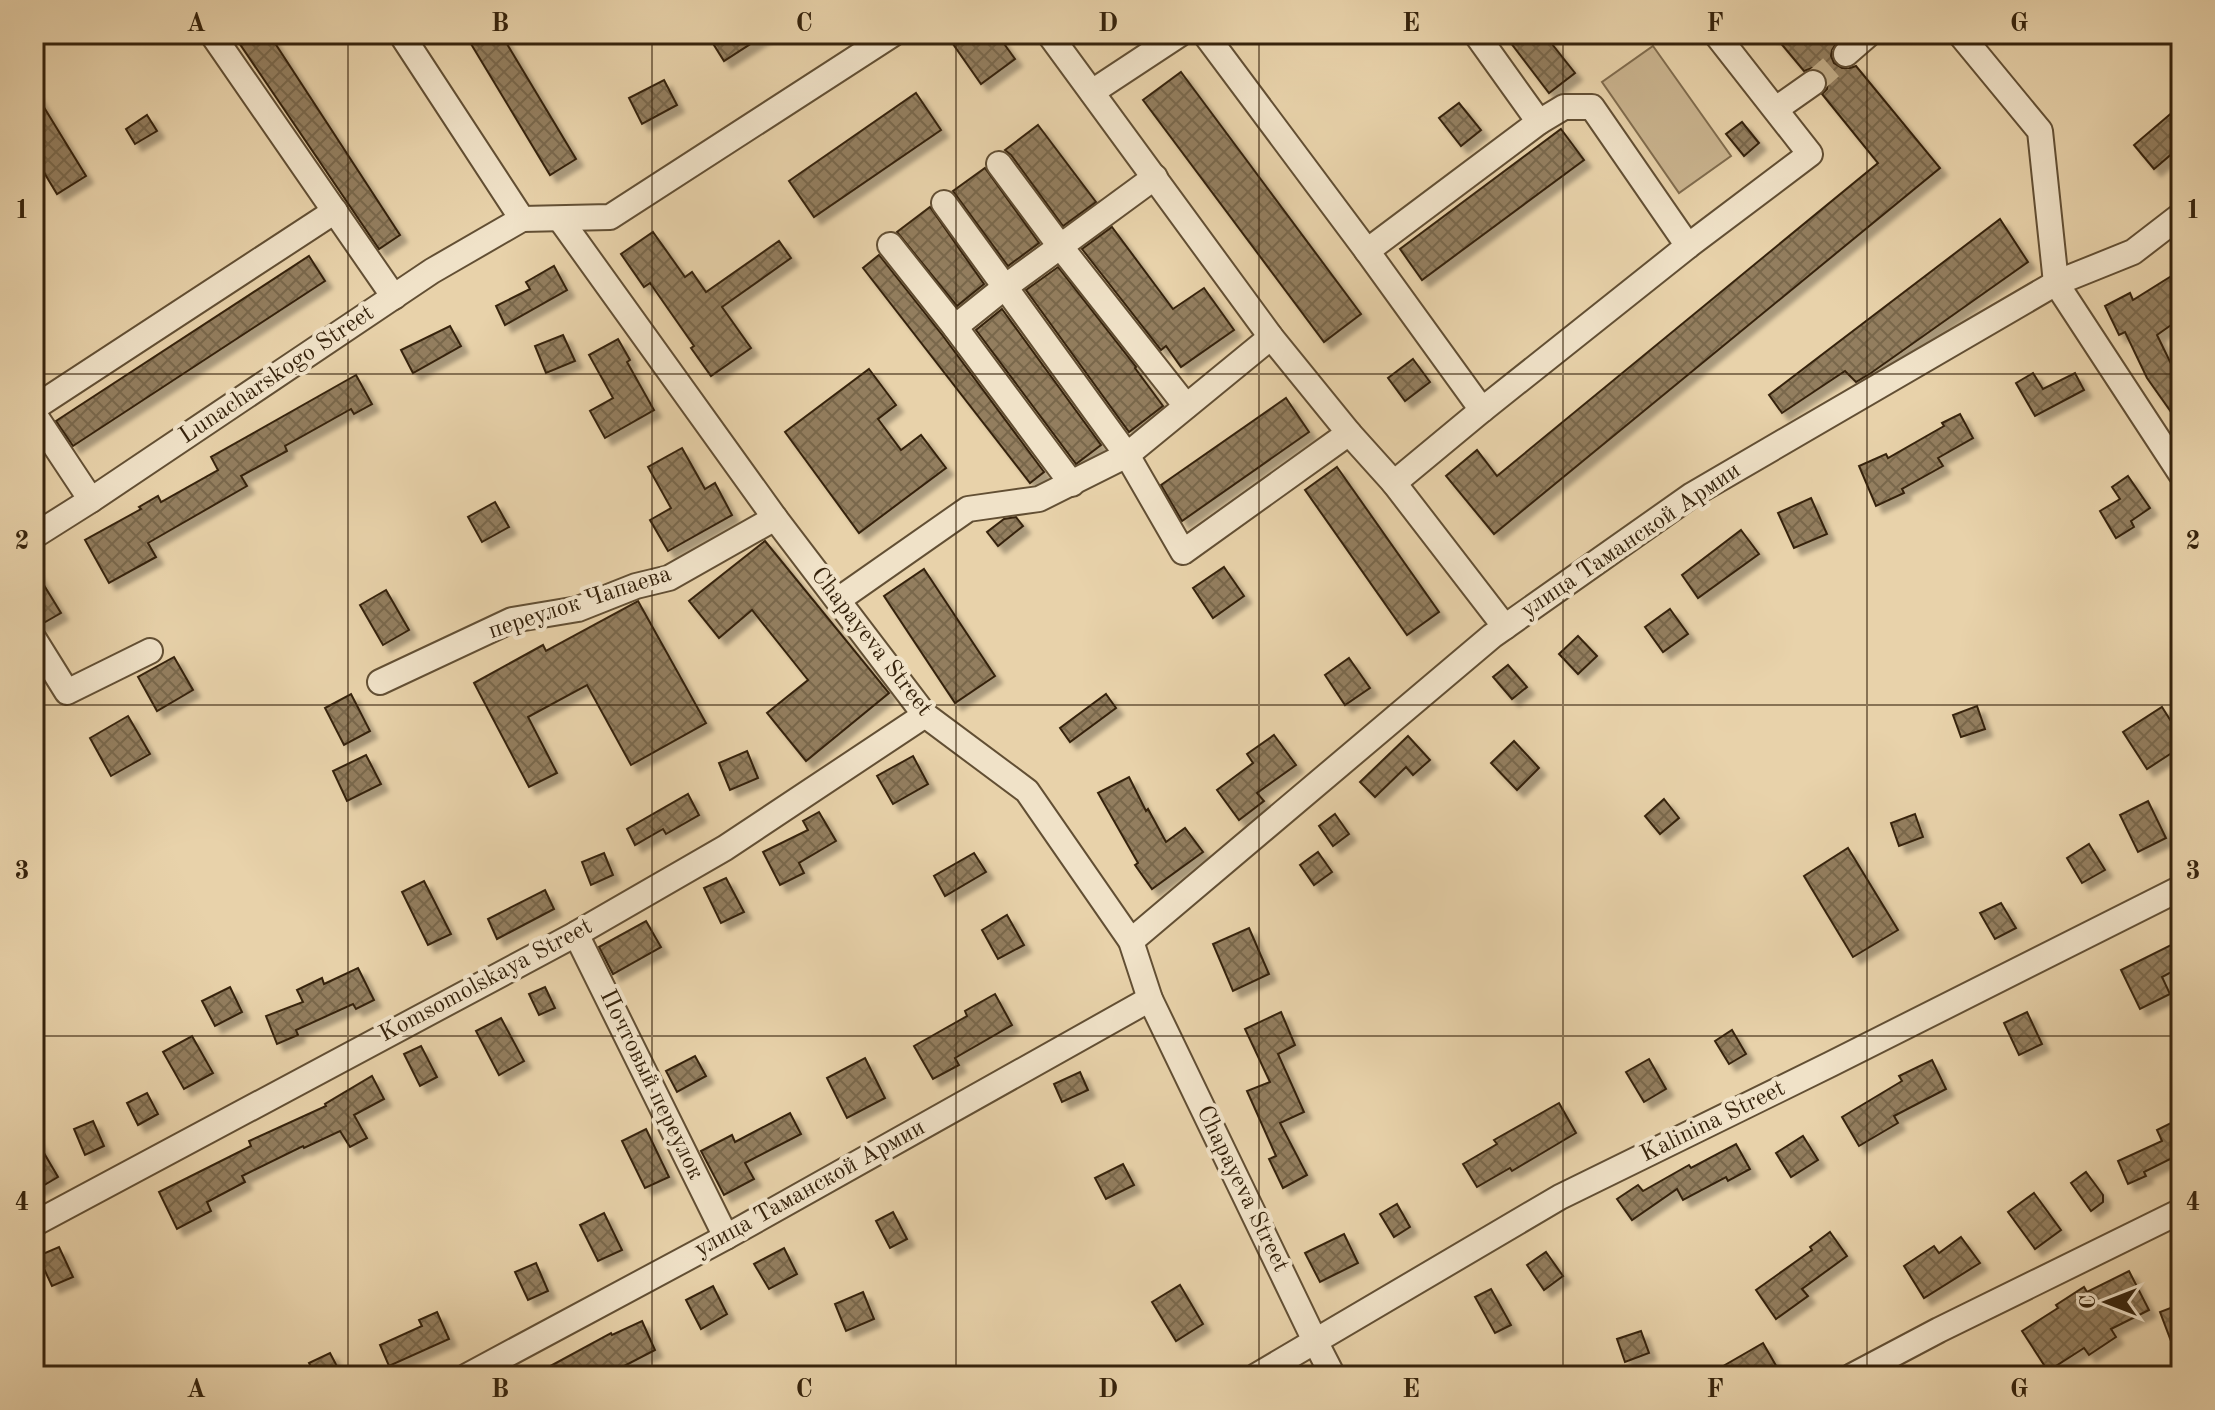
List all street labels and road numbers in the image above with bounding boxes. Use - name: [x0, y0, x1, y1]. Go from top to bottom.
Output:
- street label: Lunacharskogo Street: [175, 301, 379, 449]
- street label: улица Таманской Армии: [1517, 459, 1745, 623]
- street label: переулок Чапаева: [486, 562, 675, 644]
- street label: Chapayeva Street: [806, 563, 936, 721]
- street label: Komsomolskaya Street: [376, 915, 596, 1047]
- street label: Почтовый переулок: [595, 986, 707, 1184]
- street label: Kalinina Street: [1637, 1077, 1789, 1167]
- street label: Chapayeva Street: [1191, 1102, 1293, 1276]
- street label: улица Таманской Армии: [691, 1116, 929, 1262]

